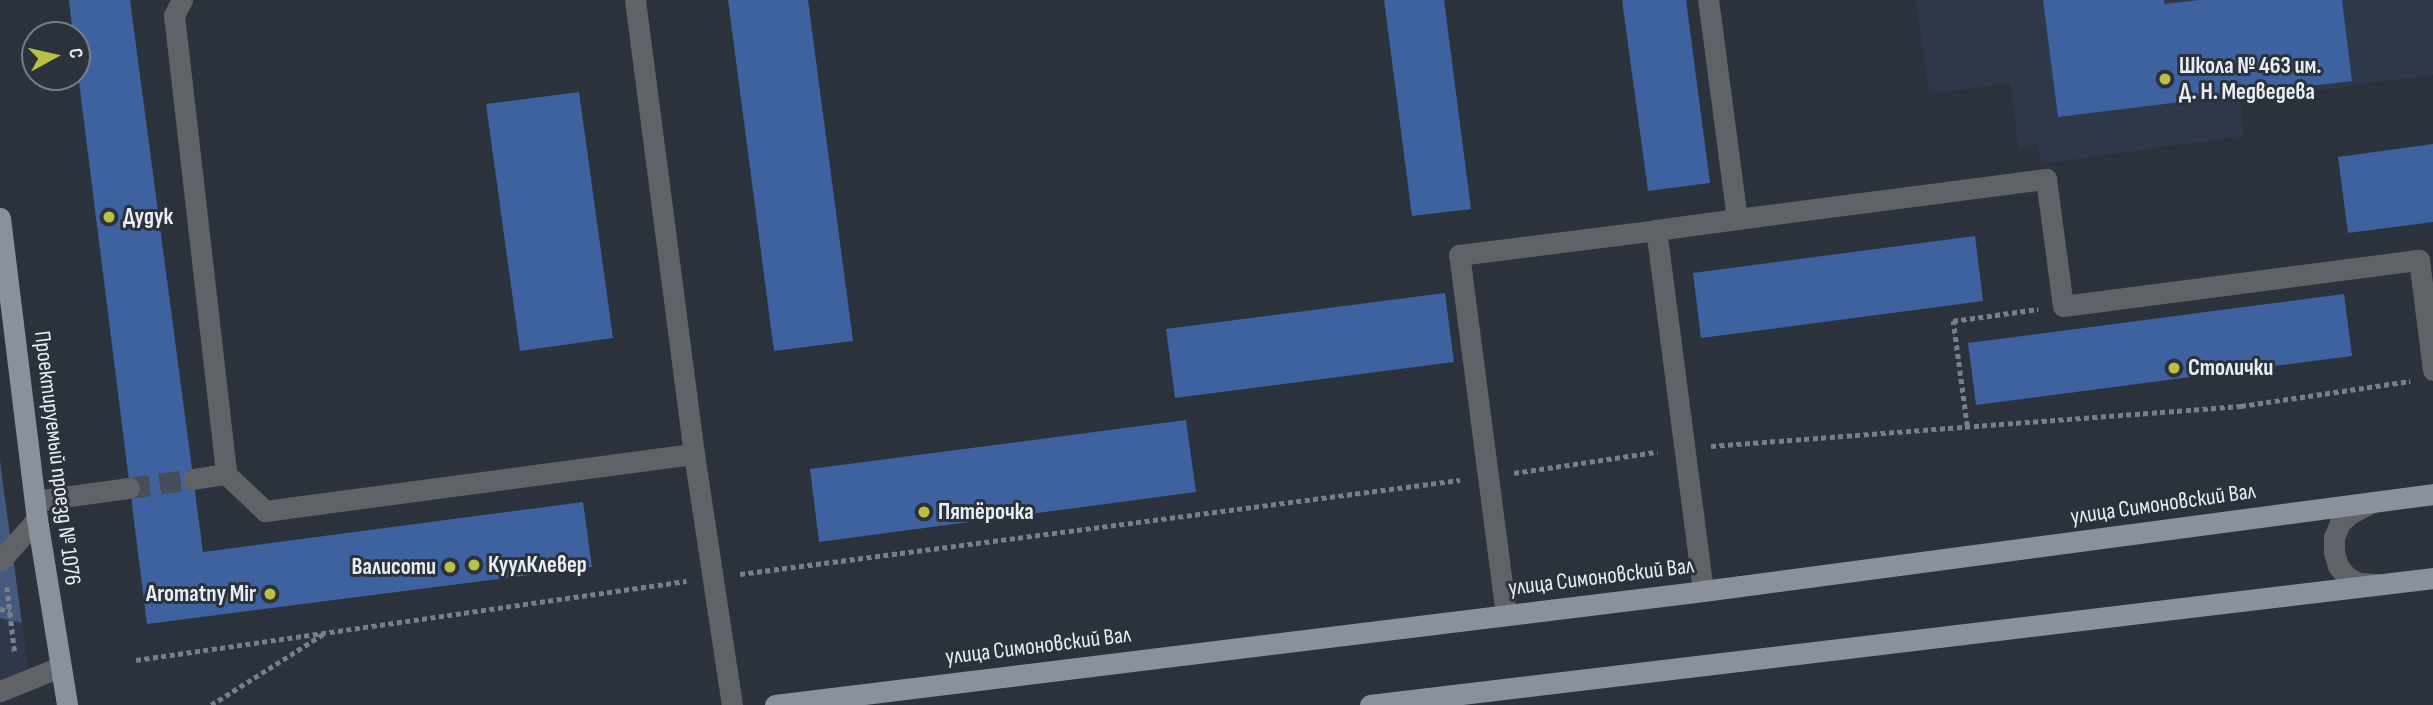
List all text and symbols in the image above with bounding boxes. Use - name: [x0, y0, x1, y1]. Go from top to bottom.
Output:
- north arrow: [21, 21, 91, 91]
- text: С: [63, 47, 87, 60]
- place label: Школа № 463 им. Д. Н. Медведева: [2179, 52, 2322, 106]
- marker: Школа № 463 им. Д. Н. Медведева: [2157, 71, 2173, 87]
- place label: Дудук: [123, 203, 173, 231]
- marker: Дудук: [101, 209, 117, 225]
- street label: Проектируемый проезд № 1076: [28, 329, 86, 587]
- place label: Столички: [2188, 354, 2273, 382]
- marker: Столички: [2166, 360, 2182, 376]
- street label: улица Симоновский Вал: [2069, 477, 2257, 531]
- place label: Пятёрочка: [938, 498, 1034, 526]
- marker: Пятёрочка: [916, 504, 932, 520]
- place label: КуулКлевер: [488, 551, 587, 579]
- street label: улица Симоновский Вал: [1507, 552, 1695, 602]
- place label: Валисоти: [352, 553, 436, 581]
- marker: КуулКлевер: [466, 557, 482, 573]
- marker: Валисоти: [442, 559, 458, 575]
- place label: Aromatny Mir: [146, 580, 256, 608]
- marker: Aromatny Mir: [262, 586, 278, 602]
- street label: улица Симоновский Вал: [944, 621, 1132, 671]

